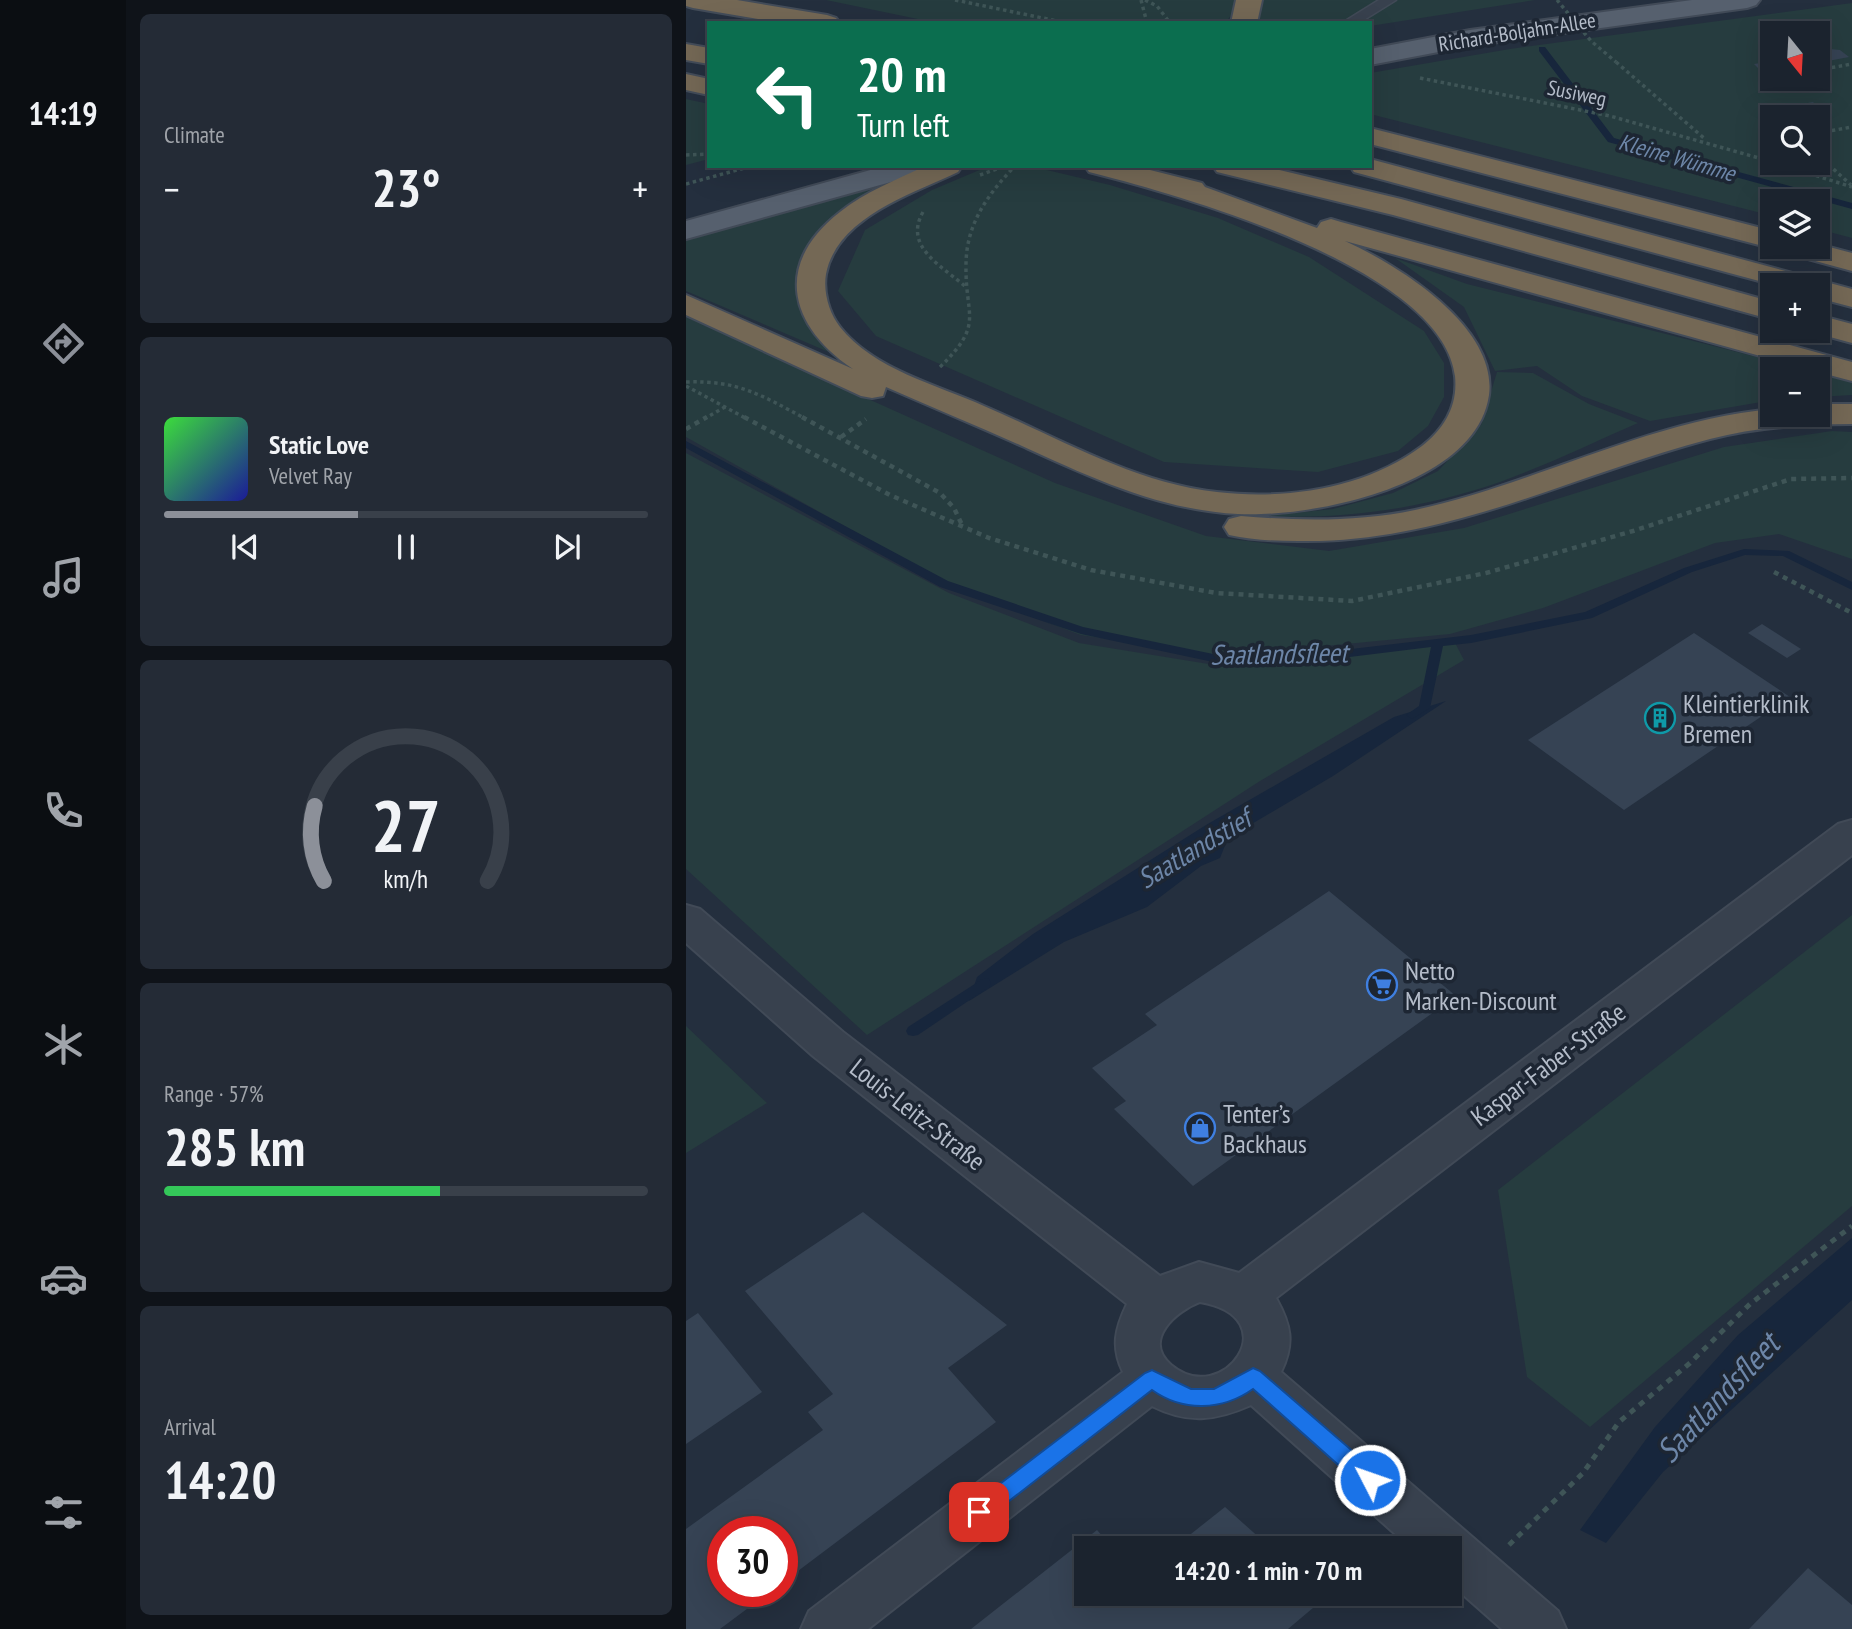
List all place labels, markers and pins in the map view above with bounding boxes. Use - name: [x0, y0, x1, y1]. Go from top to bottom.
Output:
- place label: Kleintierklinik Bremen: [1683, 687, 1809, 750]
- building icon: Kleintierklinik Bremen: [1643, 701, 1677, 735]
- place label: Netto Marken-Discount: [1405, 954, 1557, 1017]
- supermarket icon: Netto Marken-Discount: [1365, 968, 1399, 1002]
- place label: Tenter’s Backhaus: [1223, 1097, 1307, 1160]
- shop icon: Tenter’s Backhaus: [1183, 1111, 1217, 1145]
- pin: [949, 1482, 1009, 1542]

